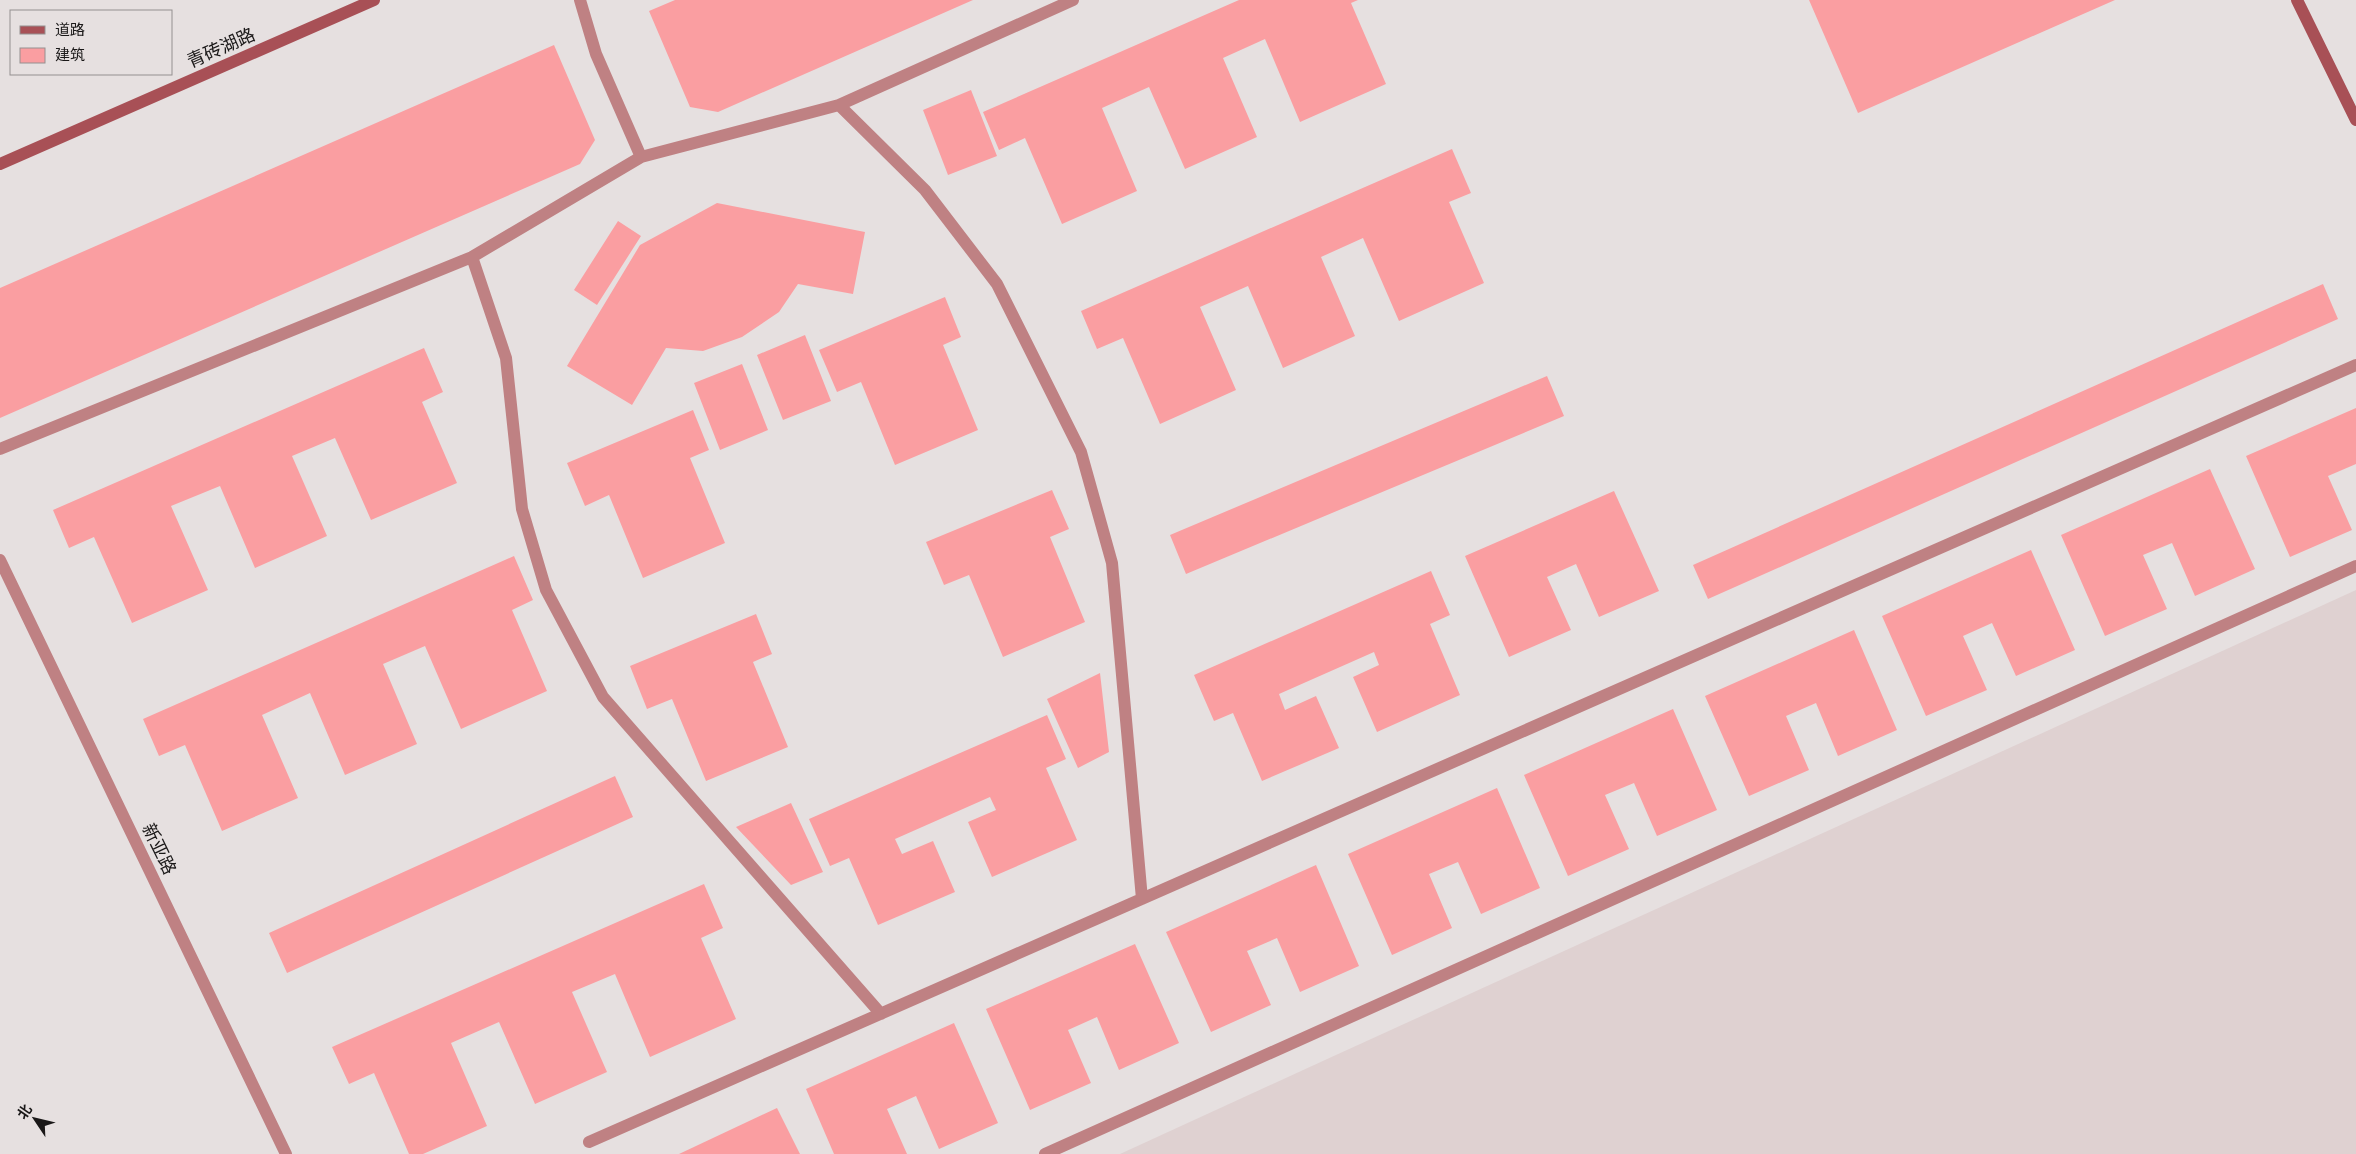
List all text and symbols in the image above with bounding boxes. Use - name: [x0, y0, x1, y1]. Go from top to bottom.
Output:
- legend: [10, 10, 172, 75]
- text: 道路: [55, 21, 85, 38]
- street label: 青砖湖路: [184, 24, 258, 72]
- text: 建筑: [55, 46, 85, 63]
- street label: 新亚路: [138, 820, 180, 878]
- north arrow: [10, 1094, 60, 1144]
- text: 北: [14, 1101, 35, 1122]

